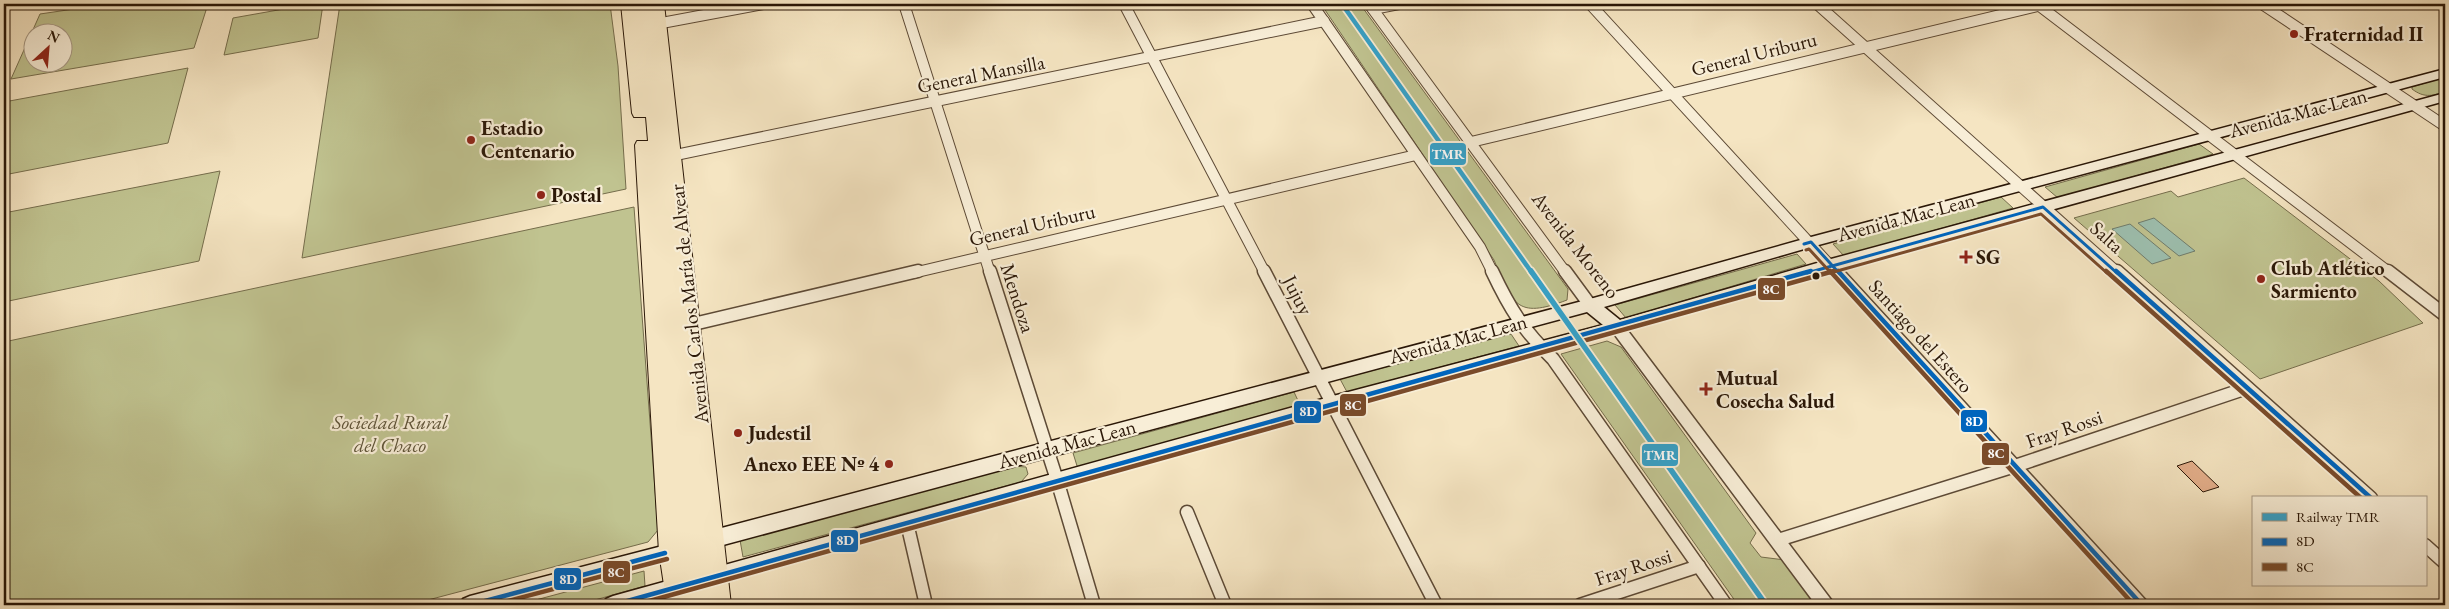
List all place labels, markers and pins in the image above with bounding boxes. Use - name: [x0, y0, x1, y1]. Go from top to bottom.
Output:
- place label: Fraternidad II: [2304, 21, 2423, 47]
- marker: Fraternidad II: [2288, 28, 2300, 40]
- place label: Estadio Centenario: [481, 115, 575, 164]
- marker: Estadio Centenario: [465, 134, 477, 146]
- place label: Postal: [551, 182, 602, 208]
- marker: Postal: [535, 189, 547, 201]
- place label: SG: [1976, 244, 2000, 270]
- marker: SG: [1960, 251, 1972, 263]
- place label: Club Atlético Sarmiento: [2271, 255, 2385, 304]
- unlabelled marker: [1811, 271, 1821, 281]
- marker: Club Atlético Sarmiento: [2255, 273, 2267, 285]
- place label: Mutual Cosecha Salud: [1716, 365, 1835, 414]
- marker: Mutual Cosecha Salud: [1700, 383, 1712, 395]
- place label: Judestil: [746, 420, 812, 446]
- marker: Judestil: [732, 427, 744, 439]
- place label: Anexo EEE Nº 4: [743, 451, 879, 477]
- marker: Anexo EEE Nº 4: [883, 458, 895, 470]

